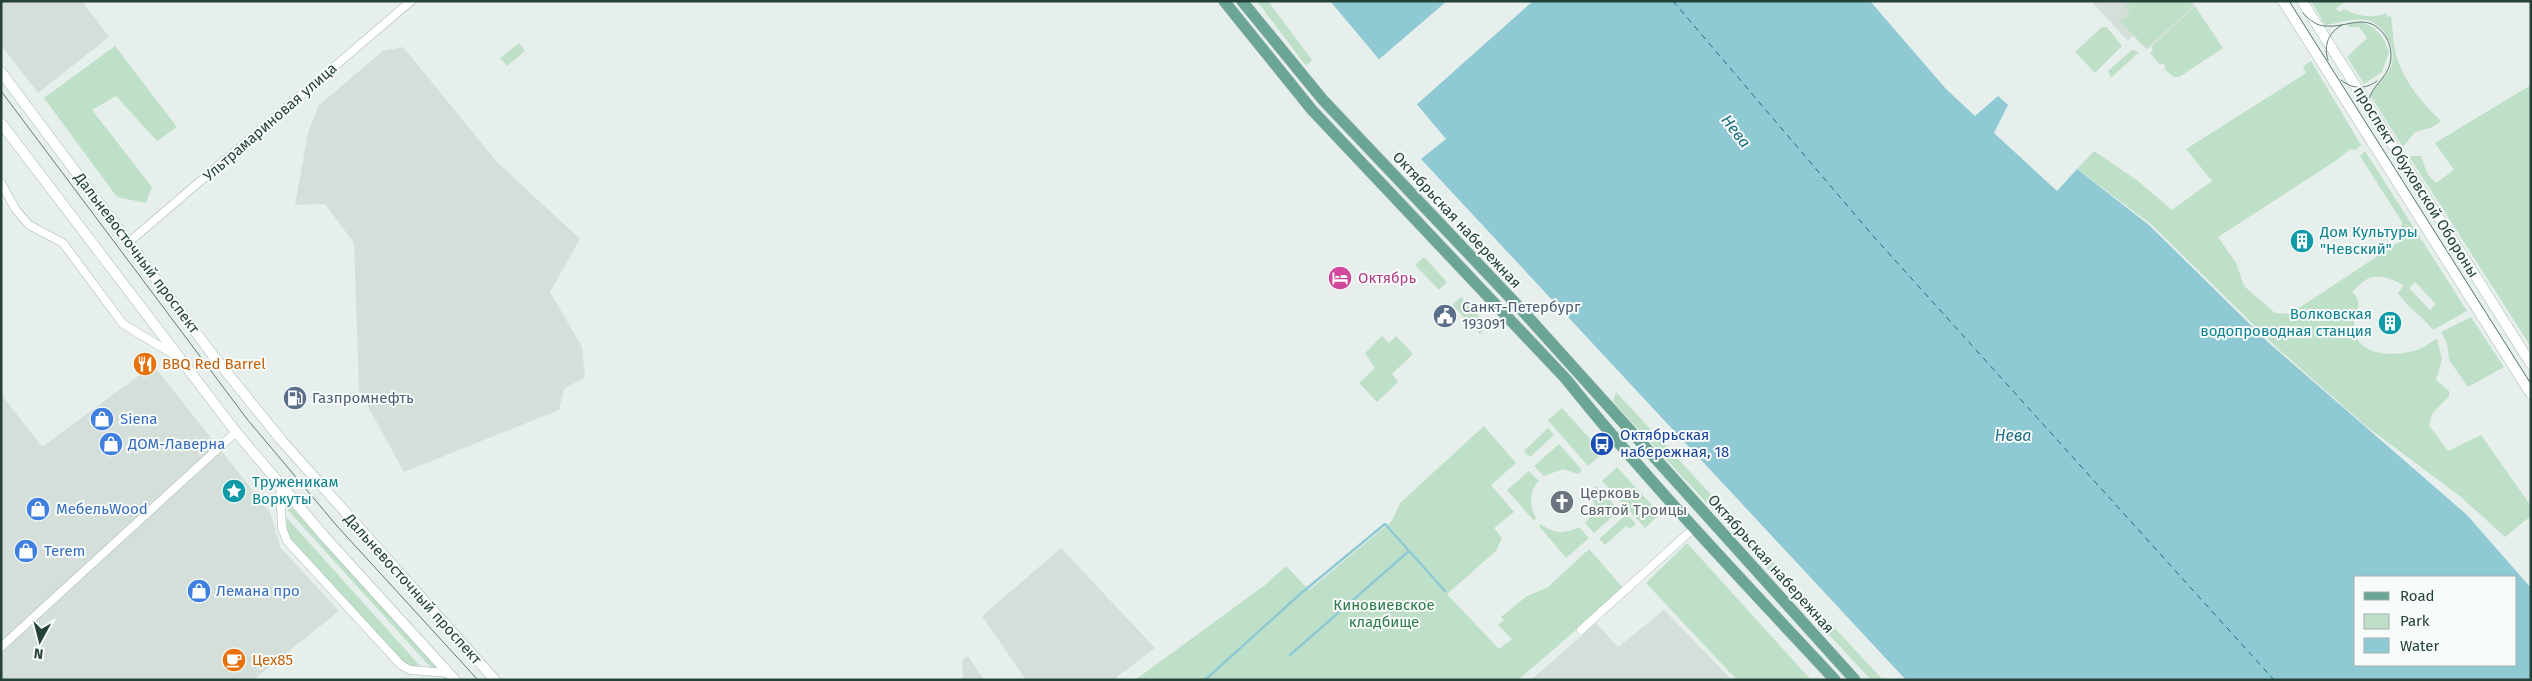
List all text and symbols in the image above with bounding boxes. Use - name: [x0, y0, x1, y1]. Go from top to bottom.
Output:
- street label: Ультрамариновая улица: [199, 59, 341, 185]
- street label: проспект Обуховской Обороны: [2350, 83, 2482, 281]
- water label: Нева: [1717, 111, 1755, 151]
- street label: Октябрьская набережная: [1389, 148, 1525, 292]
- street label: Дальневосточный проспект: [70, 168, 204, 337]
- place label: Дом Культуры "Невский": [2319, 223, 2418, 258]
- building icon: Дом Культуры "Невский": [2289, 228, 2315, 254]
- hotel icon: Октябрь: [1327, 265, 1353, 291]
- place label: Октябрь: [1358, 269, 1416, 287]
- place label: Санкт-Петербург 193091: [1462, 298, 1581, 333]
- public building icon: Санкт-Петербург 193091: [1432, 303, 1458, 329]
- place label: Волковская водопроводная станция: [2200, 305, 2372, 340]
- building icon: Волковская водопроводная станция: [2377, 310, 2403, 336]
- restaurant icon: BBQ Red Barrel: [132, 351, 158, 377]
- place label: BBQ Red Barrel: [162, 355, 266, 373]
- fuel station icon: Газпромнефть: [282, 385, 308, 411]
- place label: Газпромнефть: [312, 389, 414, 407]
- shop icon: Siena: [89, 406, 115, 432]
- place label: Siena: [120, 410, 158, 428]
- place label: Октябрьская набережная, 18: [1620, 426, 1729, 461]
- water label: Нева: [1995, 426, 2031, 445]
- shop icon: ДОМ-Лаверна: [98, 431, 124, 457]
- bus stop icon: Октябрьская набережная, 18: [1589, 431, 1615, 457]
- place label: ДОМ-Лаверна: [127, 435, 225, 453]
- place label: Труженикам Воркуты: [252, 473, 339, 508]
- place icon: Труженикам Воркуты: [221, 478, 247, 504]
- place label: Церковь Святой Троицы: [1580, 484, 1687, 519]
- church icon: Церковь Святой Троицы: [1549, 489, 1575, 515]
- street label: Октябрьская набережная: [1704, 491, 1838, 637]
- shop icon: МебельWood: [25, 496, 51, 522]
- place label: МебельWood: [56, 500, 148, 518]
- street label: Дальневосточный проспект: [340, 509, 486, 668]
- shop icon: Terem: [13, 538, 39, 564]
- place label: Terem: [44, 542, 85, 560]
- legend: [2354, 576, 2517, 666]
- shop icon: Лемана про: [186, 578, 212, 604]
- place label: Лемана про: [216, 582, 300, 600]
- text: Road: [2400, 587, 2435, 605]
- park label: Киновиевское кладбище: [1333, 596, 1435, 631]
- text: Park: [2400, 612, 2430, 630]
- north arrow: [15, 616, 65, 666]
- text: Water: [2400, 637, 2439, 655]
- text: N: [33, 644, 44, 662]
- cafe icon: Цех85: [221, 647, 247, 673]
- place label: Цех85: [252, 651, 293, 669]

